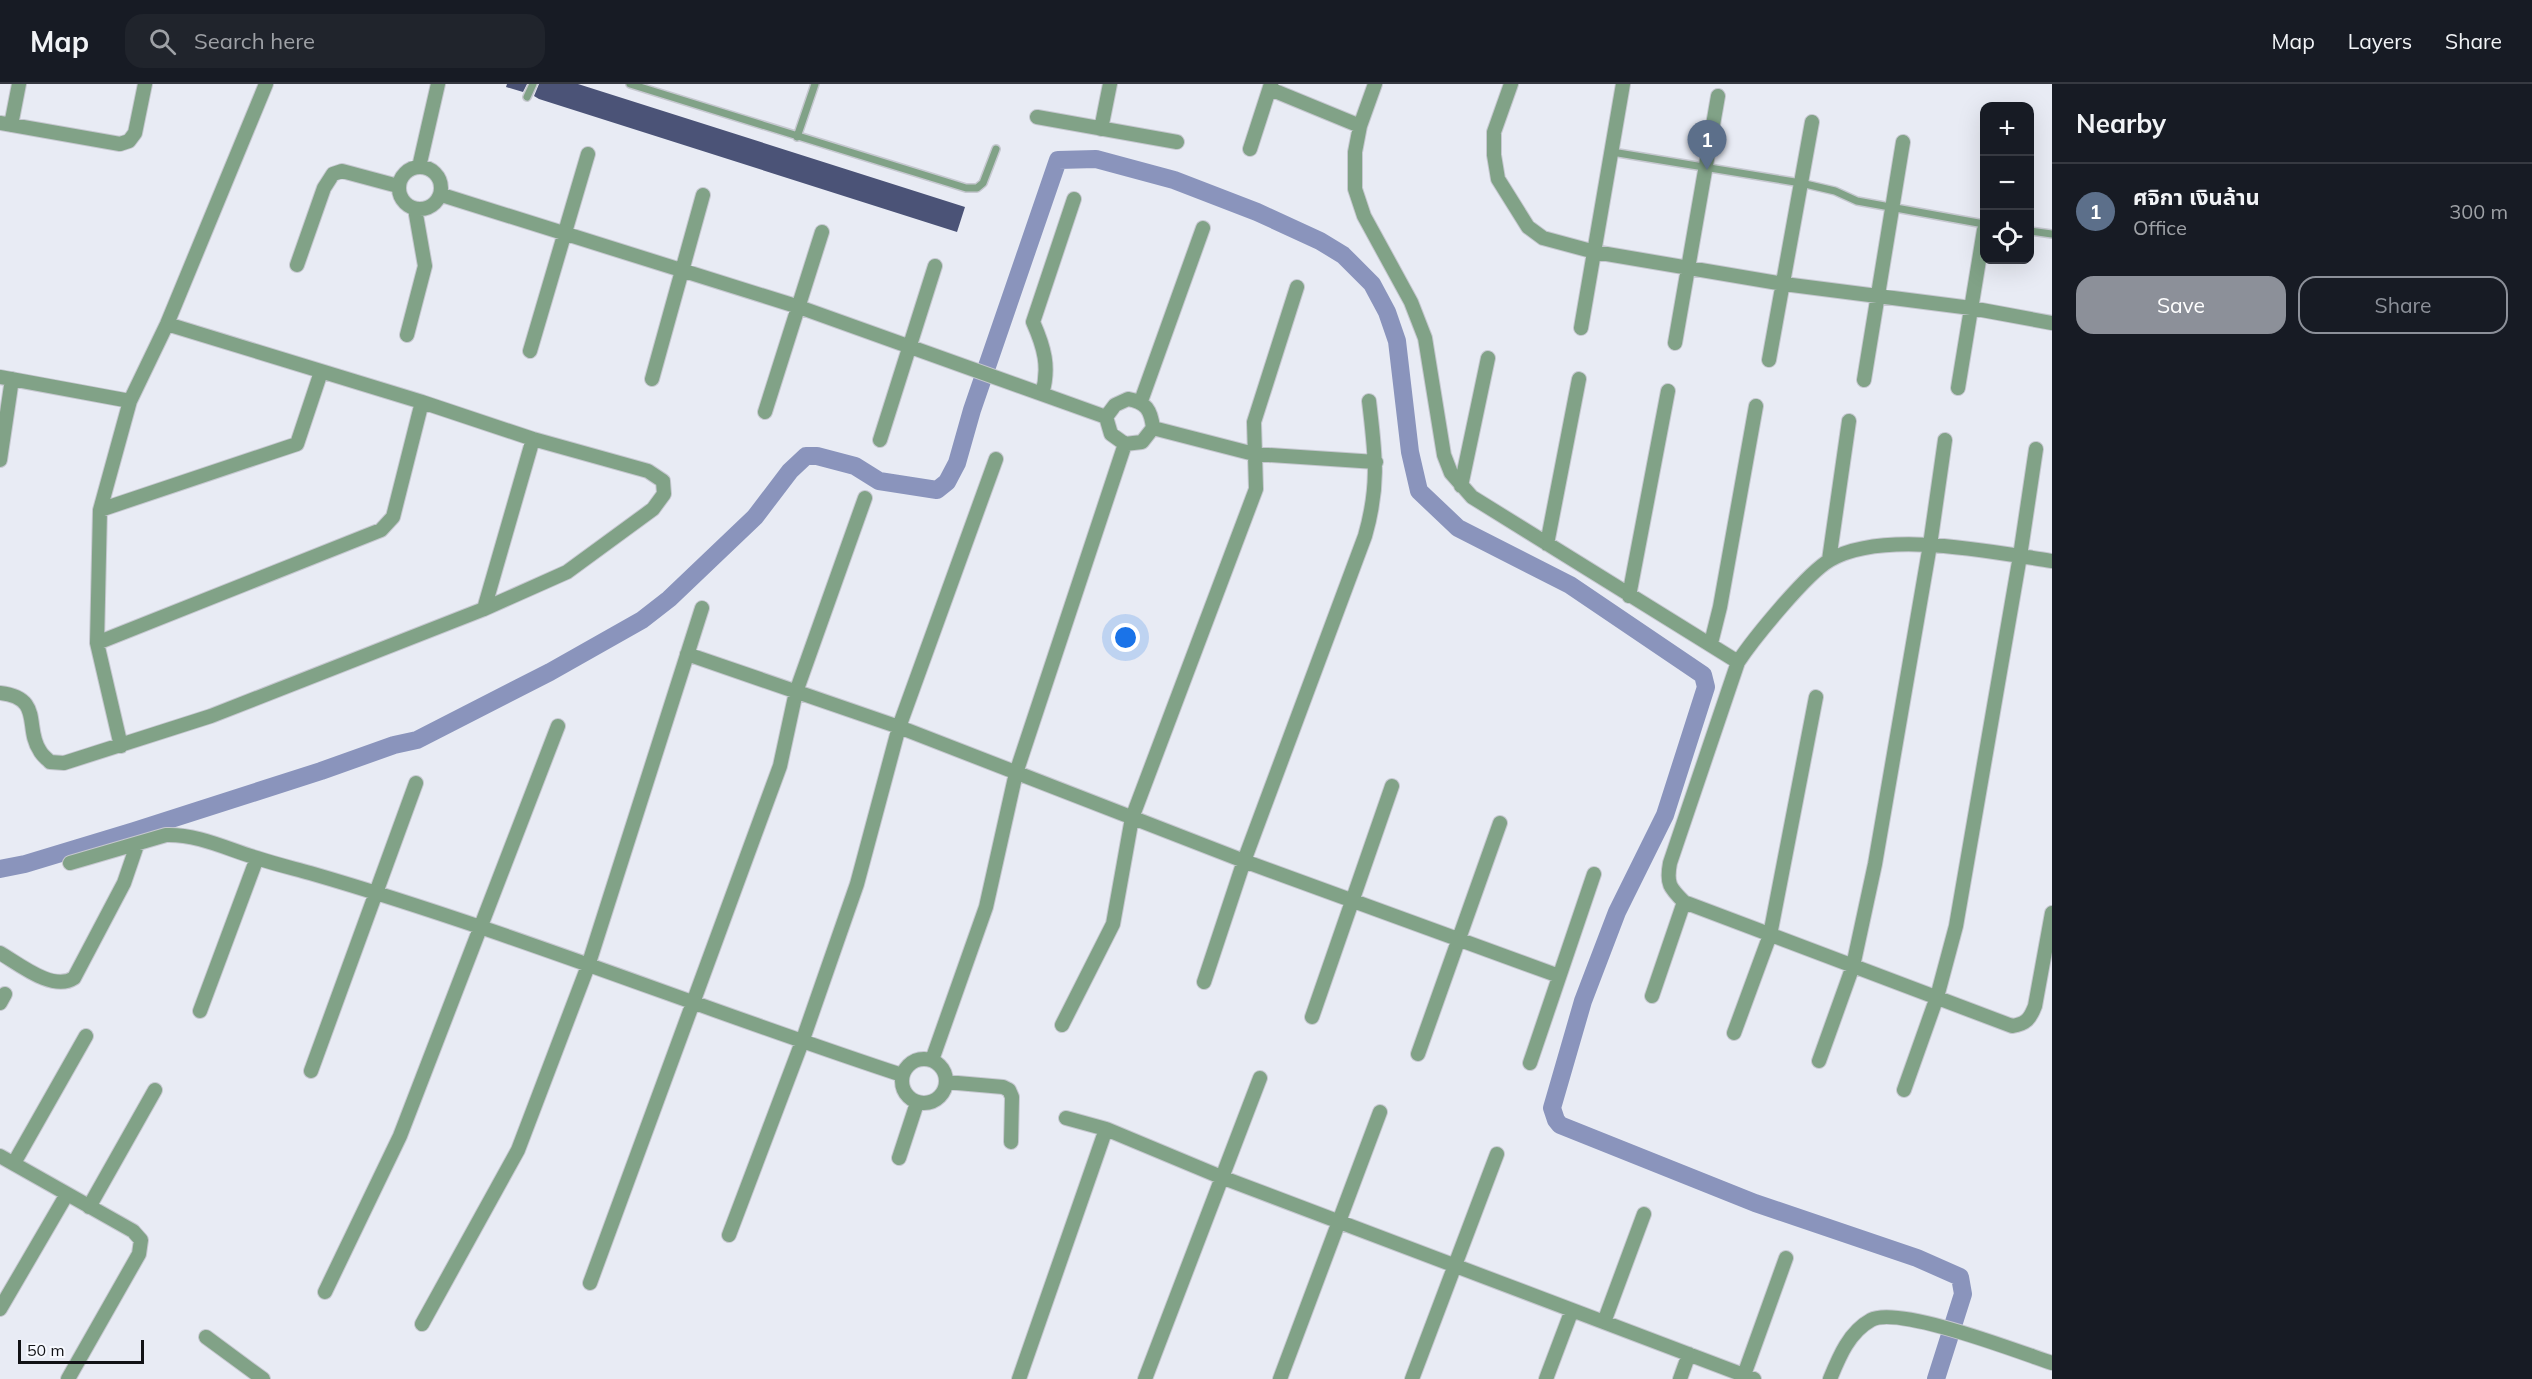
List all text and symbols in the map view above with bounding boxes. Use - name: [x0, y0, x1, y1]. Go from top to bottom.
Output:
- search box: [125, 14, 545, 68]
- text: Map: [30, 24, 89, 59]
- icon: search: [146, 25, 179, 58]
- text: Search here: [194, 27, 315, 55]
- text: Map: [2272, 28, 2315, 54]
- text: Layers: [2348, 28, 2412, 54]
- text: Share: [2445, 28, 2502, 54]
- map controls: [1980, 102, 2034, 264]
- button: +: [1980, 102, 2034, 156]
- text: Nearby: [2076, 107, 2166, 140]
- pin: 1: [1688, 120, 1726, 170]
- button: −: [1980, 156, 2034, 210]
- text: ศจิกา เงินล้าน: [2133, 183, 2260, 211]
- text: 1: [2090, 199, 2102, 224]
- text: 300 m: [2449, 199, 2508, 224]
- button: locate: [1980, 210, 2034, 264]
- text: Office: [2133, 215, 2187, 240]
- button: Save: [2076, 276, 2286, 334]
- button: Share: [2298, 276, 2508, 334]
- your location: [1111, 623, 1140, 652]
- scale bar: [18, 1337, 144, 1364]
- text: 50 m: [27, 1340, 64, 1360]

